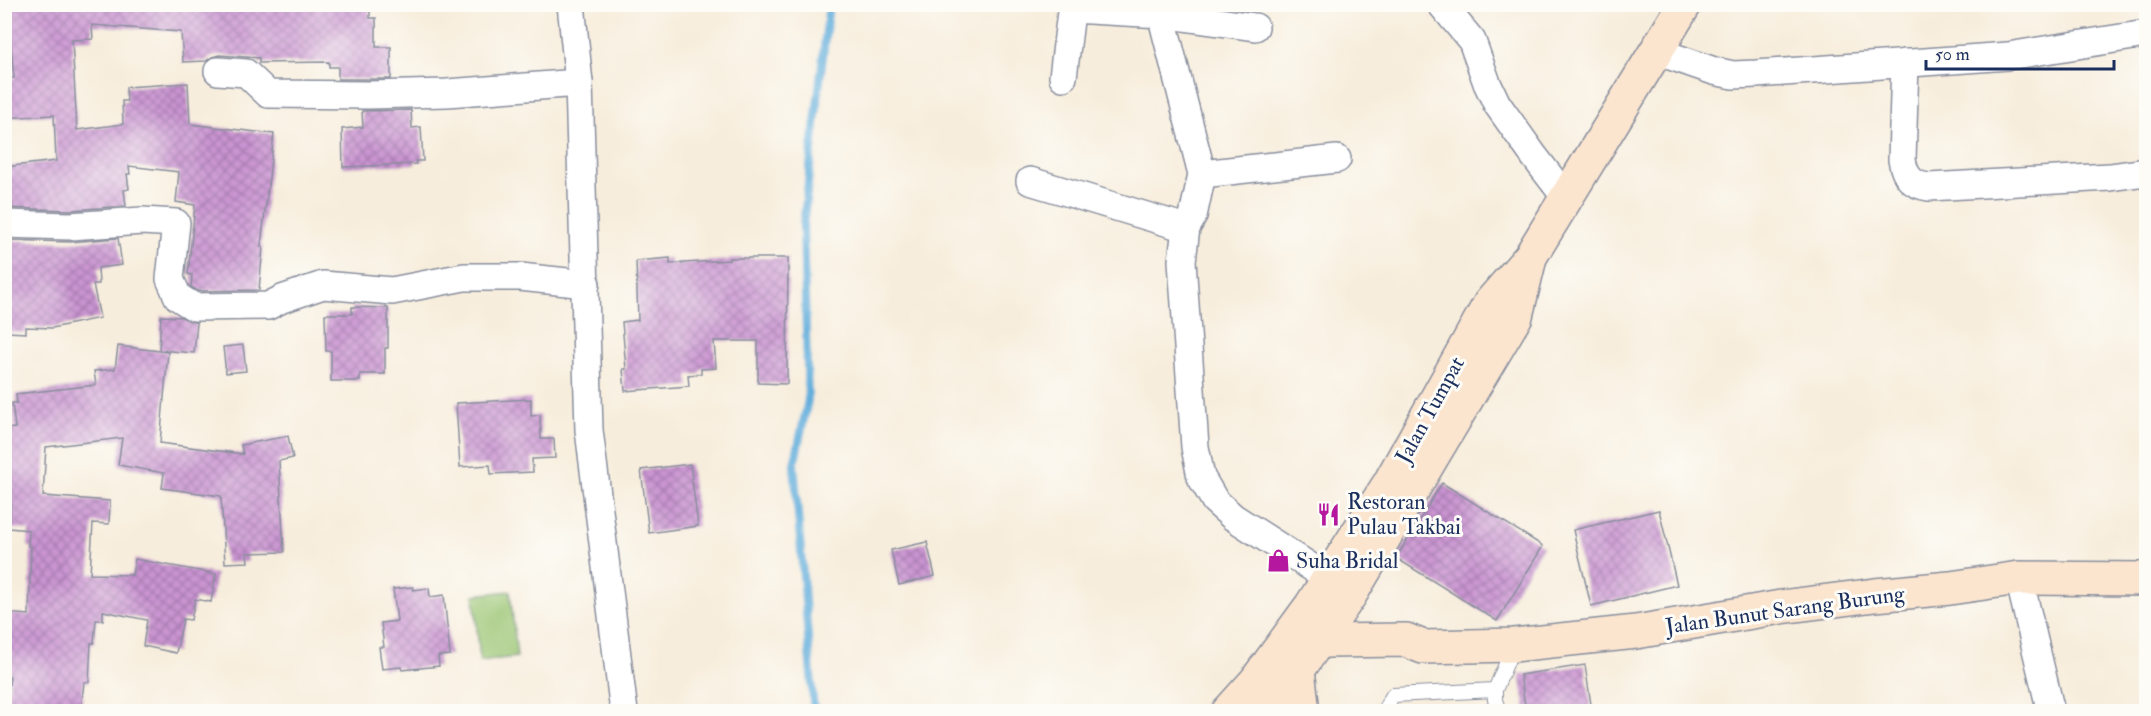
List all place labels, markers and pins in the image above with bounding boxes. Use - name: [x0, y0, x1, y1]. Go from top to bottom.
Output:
- place label: Restoran Pulau Takbai: [1347, 488, 1461, 541]
- restaurant icon: Restoran Pulau Takbai: [1316, 502, 1342, 528]
- place label: Suha Bridal: [1296, 547, 1399, 575]
- shop icon: Suha Bridal: [1265, 548, 1291, 574]

